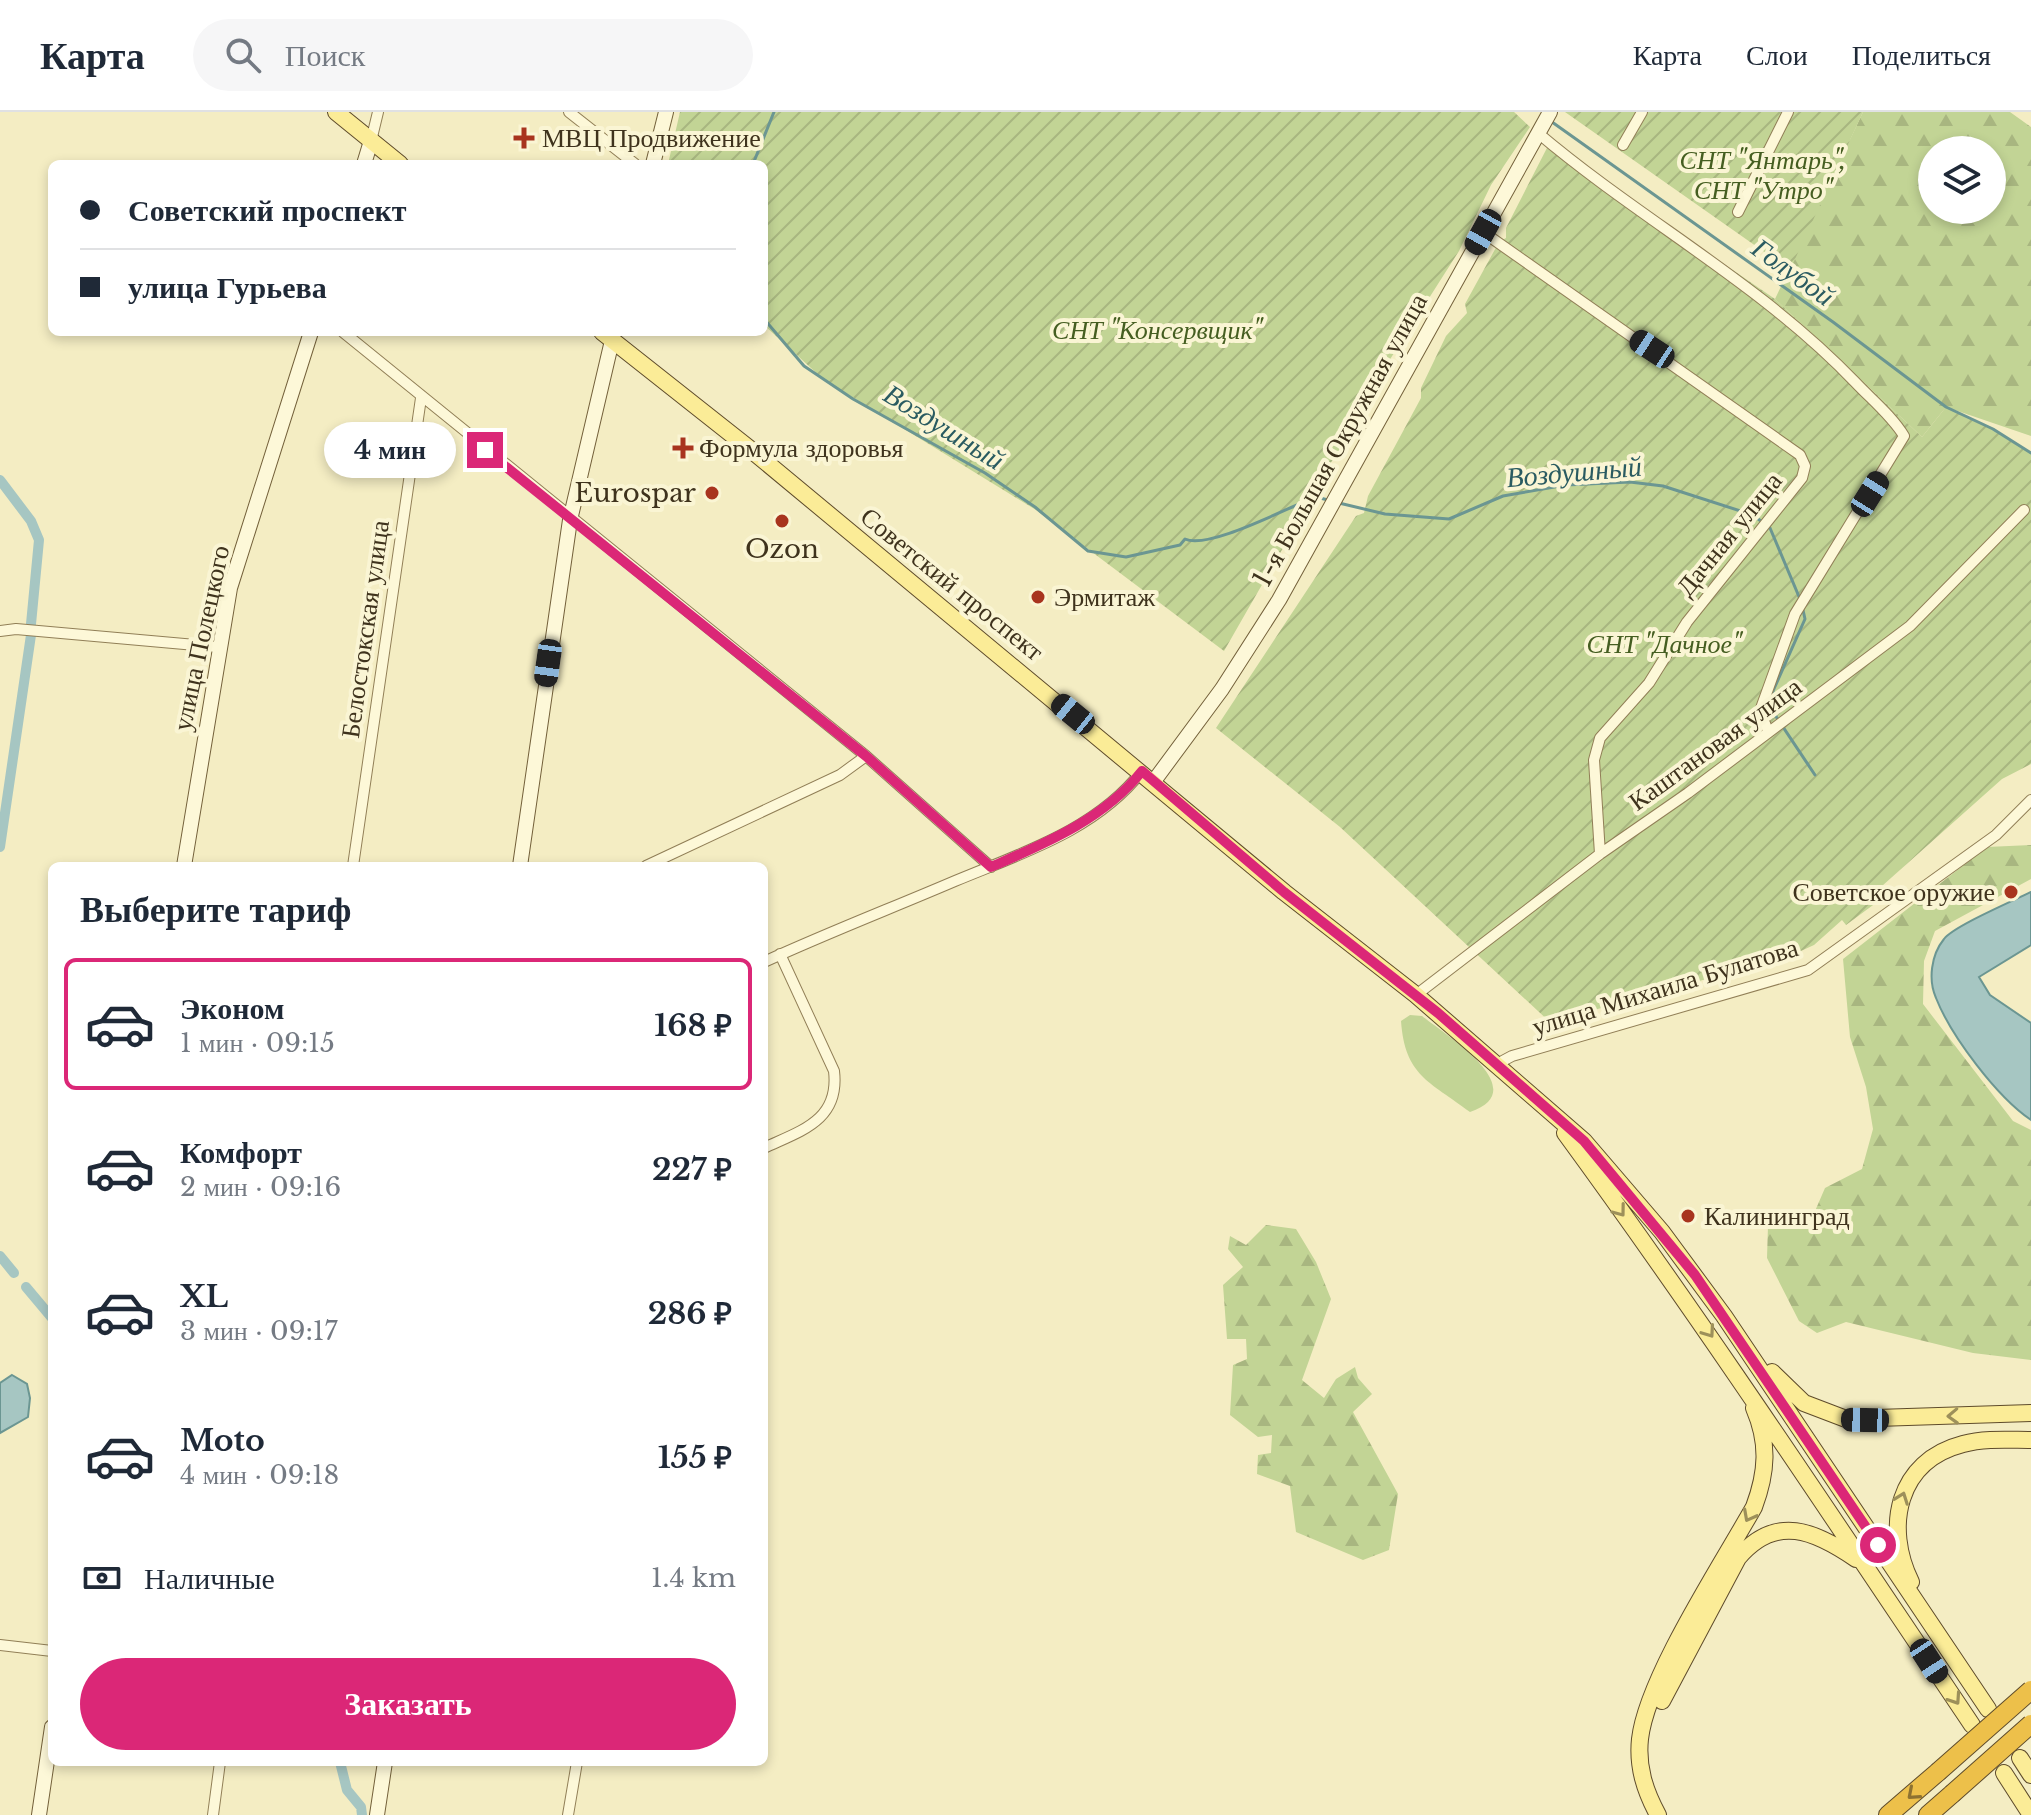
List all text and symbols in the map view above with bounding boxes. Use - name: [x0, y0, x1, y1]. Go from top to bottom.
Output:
- search box: [193, 19, 753, 91]
- text: Карта: [40, 32, 145, 79]
- icon: search: [221, 33, 265, 77]
- text: Поиск: [285, 37, 365, 74]
- text: Карта: [1633, 38, 1702, 73]
- text: Слои: [1746, 38, 1808, 73]
- text: Поделиться: [1852, 38, 1991, 73]
- place label: МВЦ Продвижение: [542, 122, 761, 154]
- marker: МВЦ Продвижение: [513, 127, 535, 149]
- map controls: [1918, 136, 2006, 224]
- button: layers: [1918, 136, 2006, 224]
- park label: СНТ "Янтарь", СНТ "Утро": [1679, 144, 1847, 206]
- text: Советский проспект: [128, 192, 407, 229]
- car: [1461, 205, 1505, 259]
- water label: Голубой: [1744, 230, 1841, 314]
- text: улица Гурьева: [128, 269, 327, 306]
- street label: 1-я Большая Окружная улица: [1246, 287, 1434, 592]
- park label: СНТ "Консервщик": [1052, 314, 1265, 346]
- car: [1625, 326, 1679, 372]
- water label: Воздушный: [877, 376, 1011, 478]
- callout: 4 мин: [325, 422, 457, 478]
- route end: [467, 432, 503, 468]
- place label: Формула здоровья: [699, 432, 904, 464]
- text: 4 мин: [354, 434, 426, 466]
- marker: Формула здоровья: [674, 439, 692, 457]
- water label: Воздушный: [1505, 449, 1643, 495]
- street label: Дачная улица: [1669, 465, 1789, 603]
- car: [1847, 467, 1893, 521]
- place label: Eurospar: [574, 477, 697, 509]
- marker: Eurospar: [703, 484, 721, 502]
- street label: Советский проспект: [854, 500, 1050, 668]
- marker: Ozon: [773, 512, 791, 530]
- street label: Белостокская улица: [334, 518, 396, 740]
- place label: Ozon: [745, 533, 819, 565]
- street label: улица Полецкого: [166, 542, 236, 734]
- place label: Эрмитаж: [1054, 581, 1156, 613]
- marker: Эрмитаж: [1029, 588, 1047, 606]
- park label: СНТ "Дачное": [1587, 628, 1744, 660]
- car: [533, 638, 563, 688]
- street label: Каштановая улица: [1622, 670, 1808, 817]
- car: [1047, 690, 1099, 738]
- place label: Советское оружие: [1792, 876, 1995, 908]
- marker: Советское оружие: [2002, 883, 2020, 901]
- text: Выберите тариф: [80, 887, 351, 932]
- street label: улица Михаила Булатова: [1528, 931, 1802, 1043]
- icon: car: [84, 988, 156, 1060]
- text: Эконом: [180, 990, 284, 1027]
- text: 168 ₽: [654, 1007, 732, 1044]
- text: 1 мин · 09:15: [180, 1027, 335, 1059]
- icon: car: [84, 1132, 156, 1204]
- text: Комфорт: [180, 1134, 302, 1171]
- text: 227 ₽: [652, 1151, 732, 1188]
- text: 2 мин · 09:16: [180, 1171, 341, 1203]
- place label: Калининград: [1704, 1200, 1850, 1232]
- one-way arrow: [1610, 1201, 1625, 1216]
- marker: Калининград: [1679, 1207, 1697, 1225]
- icon: car: [84, 1276, 156, 1348]
- text: XL: [180, 1278, 228, 1315]
- text: 286 ₽: [648, 1295, 732, 1332]
- text: 3 мин · 09:17: [180, 1315, 337, 1347]
- one-way arrow: [1699, 1323, 1714, 1337]
- one-way arrow: [1946, 1407, 1959, 1424]
- car: [1841, 1408, 1889, 1432]
- icon: car: [84, 1420, 156, 1492]
- text: Moto: [180, 1422, 265, 1459]
- text: 155 ₽: [658, 1439, 732, 1476]
- text: 4 мин · 09:18: [180, 1459, 339, 1491]
- one-way arrow: [1892, 1492, 1909, 1506]
- one-way arrow: [1743, 1507, 1758, 1522]
- route start: [1860, 1527, 1896, 1563]
- icon: cash: [80, 1556, 124, 1600]
- text: Наличные: [144, 1560, 275, 1597]
- text: 1.4 km: [651, 1562, 736, 1594]
- car: [1906, 1634, 1952, 1688]
- button: Заказать: [80, 1658, 736, 1750]
- one-way arrow: [1945, 1690, 1960, 1705]
- one-way arrow: [1908, 1784, 1923, 1799]

